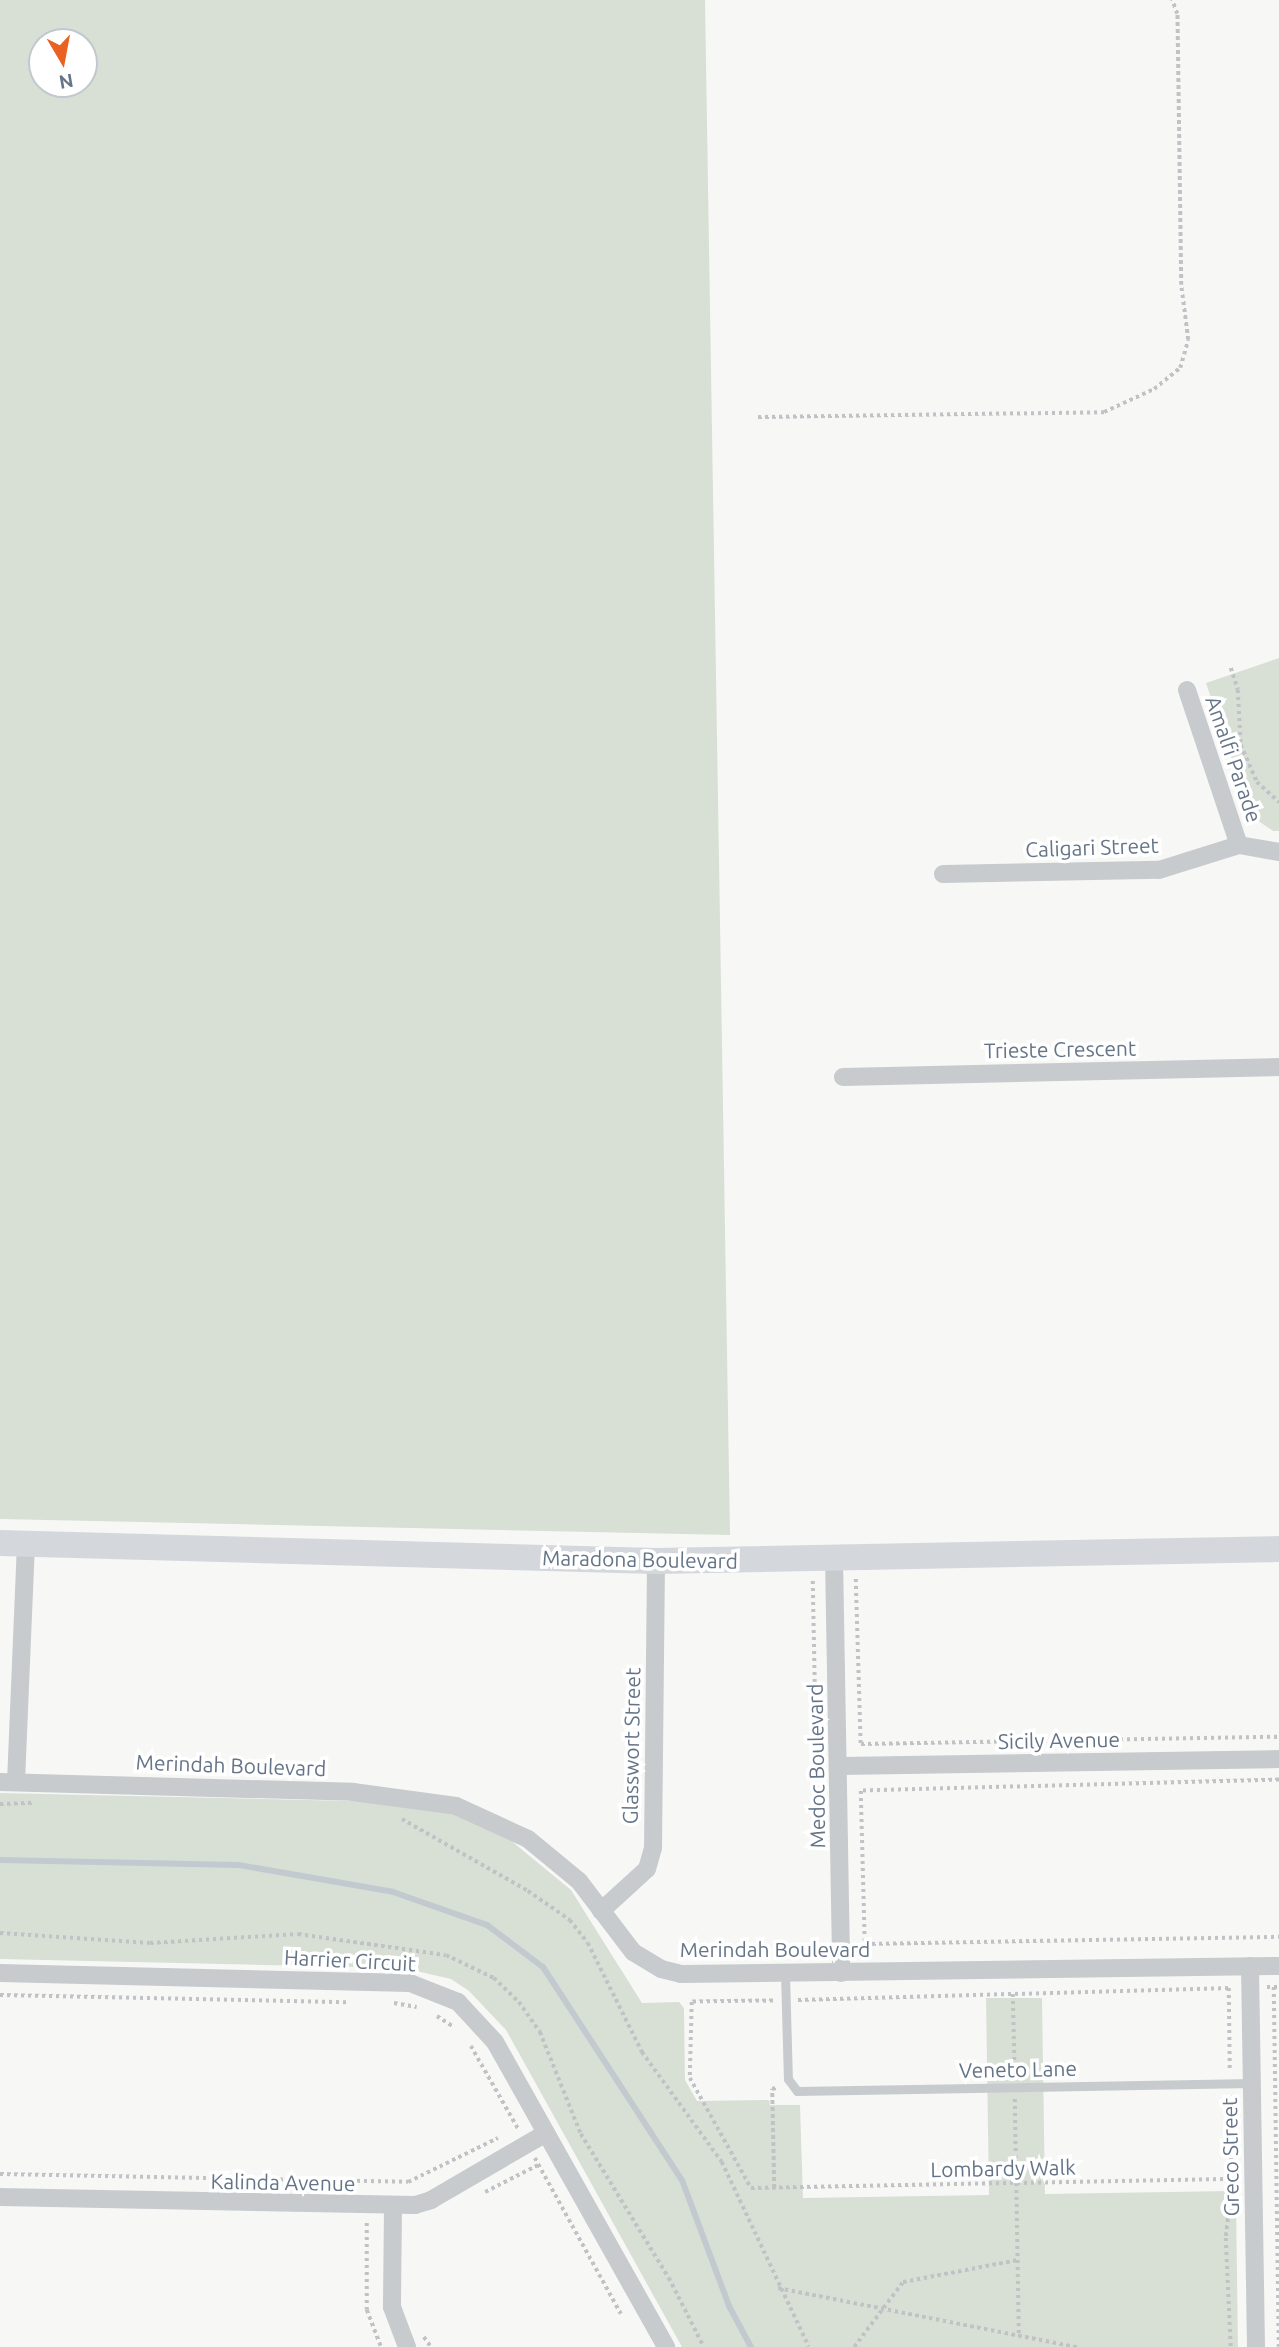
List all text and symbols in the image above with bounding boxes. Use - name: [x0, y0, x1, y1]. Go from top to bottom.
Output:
- north arrow: [28, 28, 98, 98]
- text: N: [57, 70, 75, 94]
- street label: Amalfi Parade: [1201, 693, 1267, 825]
- street label: Caligari Street: [1025, 832, 1159, 862]
- street label: Trieste Crescent: [984, 1035, 1136, 1063]
- street label: Maradona Boulevard: [542, 1545, 738, 1573]
- street label: Glasswort Street: [617, 1667, 645, 1825]
- street label: Medoc Boulevard: [802, 1683, 830, 1849]
- street label: Sicily Avenue: [998, 1726, 1120, 1754]
- street label: Merindah Boulevard: [135, 1749, 327, 1781]
- street label: Merindah Boulevard: [680, 1936, 870, 1962]
- street label: Harrier Circuit: [284, 1944, 416, 1976]
- street label: Veneto Lane: [959, 2055, 1077, 2083]
- street label: Greco Street: [1216, 2097, 1244, 2217]
- street label: Lombardy Walk: [930, 2154, 1076, 2182]
- street label: Kalinda Avenue: [210, 2168, 356, 2196]

